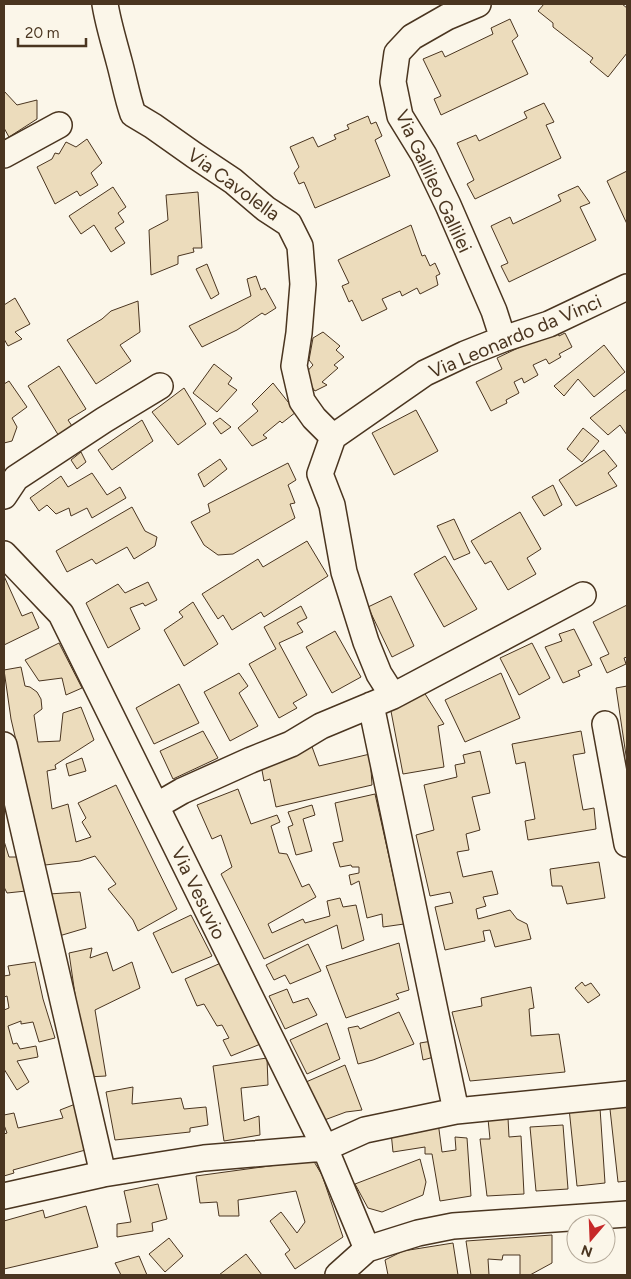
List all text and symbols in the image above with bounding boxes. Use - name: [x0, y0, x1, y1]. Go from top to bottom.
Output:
- scale bar: [18, 15, 85, 47]
- text: 20 m: [25, 24, 59, 42]
- street label: Via Gallileo Gallilei: [390, 106, 477, 256]
- street label: Via Cavolella: [183, 143, 284, 226]
- street label: Via Leonardo da Vinci: [425, 290, 605, 383]
- street label: Via Vesuvio: [166, 843, 231, 943]
- north arrow: [566, 1214, 616, 1264]
- text: N: [579, 1241, 595, 1261]

